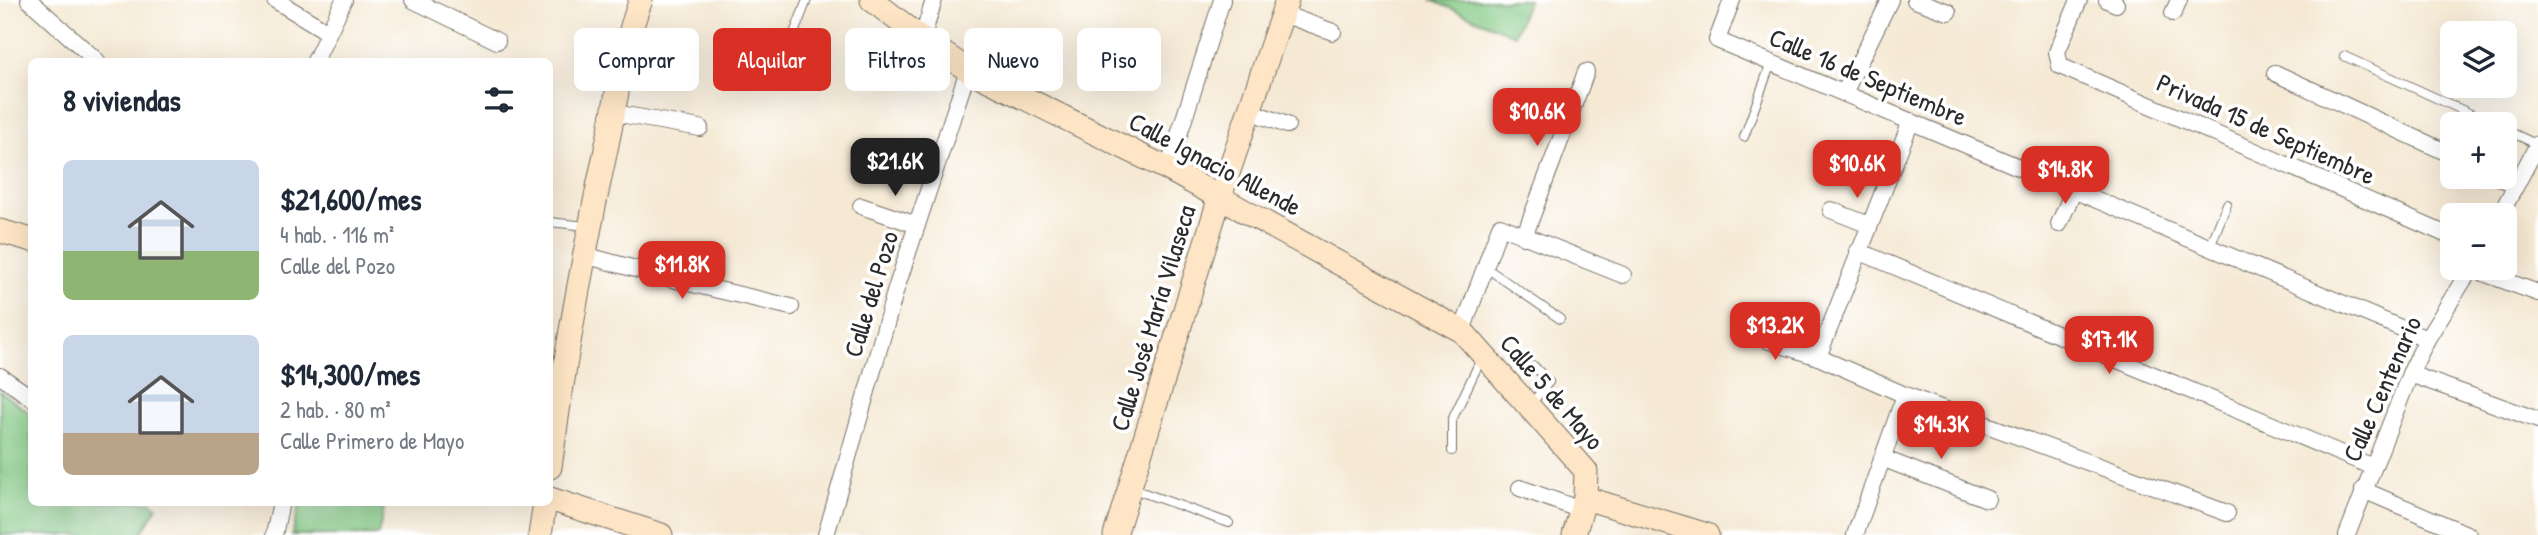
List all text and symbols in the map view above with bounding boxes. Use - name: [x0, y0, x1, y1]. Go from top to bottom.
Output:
- street label: Calle 16 de Septiembre: [1764, 19, 1972, 134]
- map controls: [2440, 21, 2517, 280]
- button: layers: [2440, 21, 2517, 98]
- chip: Comprar: [574, 28, 699, 91]
- chip: Alquilar: [713, 28, 831, 91]
- chip: Filtros: [845, 28, 950, 91]
- chip: Nuevo: [964, 28, 1063, 91]
- chip: Piso: [1077, 28, 1161, 91]
- street label: Privada 15 de Septiembre: [2152, 65, 2381, 192]
- text: 8 viviendas: [63, 80, 181, 120]
- icon: filters: [480, 81, 518, 119]
- pin: $10.6K: [1480, 88, 1594, 148]
- text: $10.6K: [1509, 95, 1565, 126]
- street label: Calle Ignacio Allende: [1123, 103, 1308, 224]
- button: +: [2440, 112, 2517, 189]
- pin: $21.6K: [838, 138, 952, 198]
- pin: $10.6K: [1800, 140, 1914, 200]
- text: $21.6K: [867, 145, 923, 176]
- pin: $14.8K: [2008, 146, 2122, 206]
- text: $10.6K: [1829, 147, 1885, 178]
- text: $14.8K: [2037, 153, 2093, 184]
- text: $21,600/mes: [280, 179, 422, 219]
- icon: home: [119, 188, 203, 272]
- street label: Calle José María Vilaseca: [1102, 201, 1204, 435]
- button: −: [2440, 203, 2517, 280]
- text: 4 hab. · 116 m²: [280, 219, 394, 250]
- street label: Calle del Pozo: [835, 227, 906, 361]
- pin: $11.8K: [625, 242, 739, 301]
- text: $11.8K: [654, 248, 710, 279]
- text: Calle del Pozo: [280, 250, 395, 281]
- pin: $13.2K: [1718, 302, 1832, 362]
- text: $13.2K: [1746, 309, 1804, 340]
- street label: Calle Centenario: [2334, 310, 2429, 467]
- pin: $17.1K: [2052, 316, 2166, 376]
- text: $17.1K: [2081, 323, 2137, 354]
- street label: Calle 5 de Mayo: [1492, 326, 1612, 457]
- text: $14,300/mes: [280, 354, 420, 394]
- icon: home: [119, 363, 203, 447]
- text: 2 hab. · 80 m²: [280, 394, 391, 425]
- pin: $14.3K: [1884, 402, 1998, 461]
- text: $14.3K: [1913, 408, 1969, 439]
- text: Calle Primero de Mayo: [280, 425, 464, 456]

